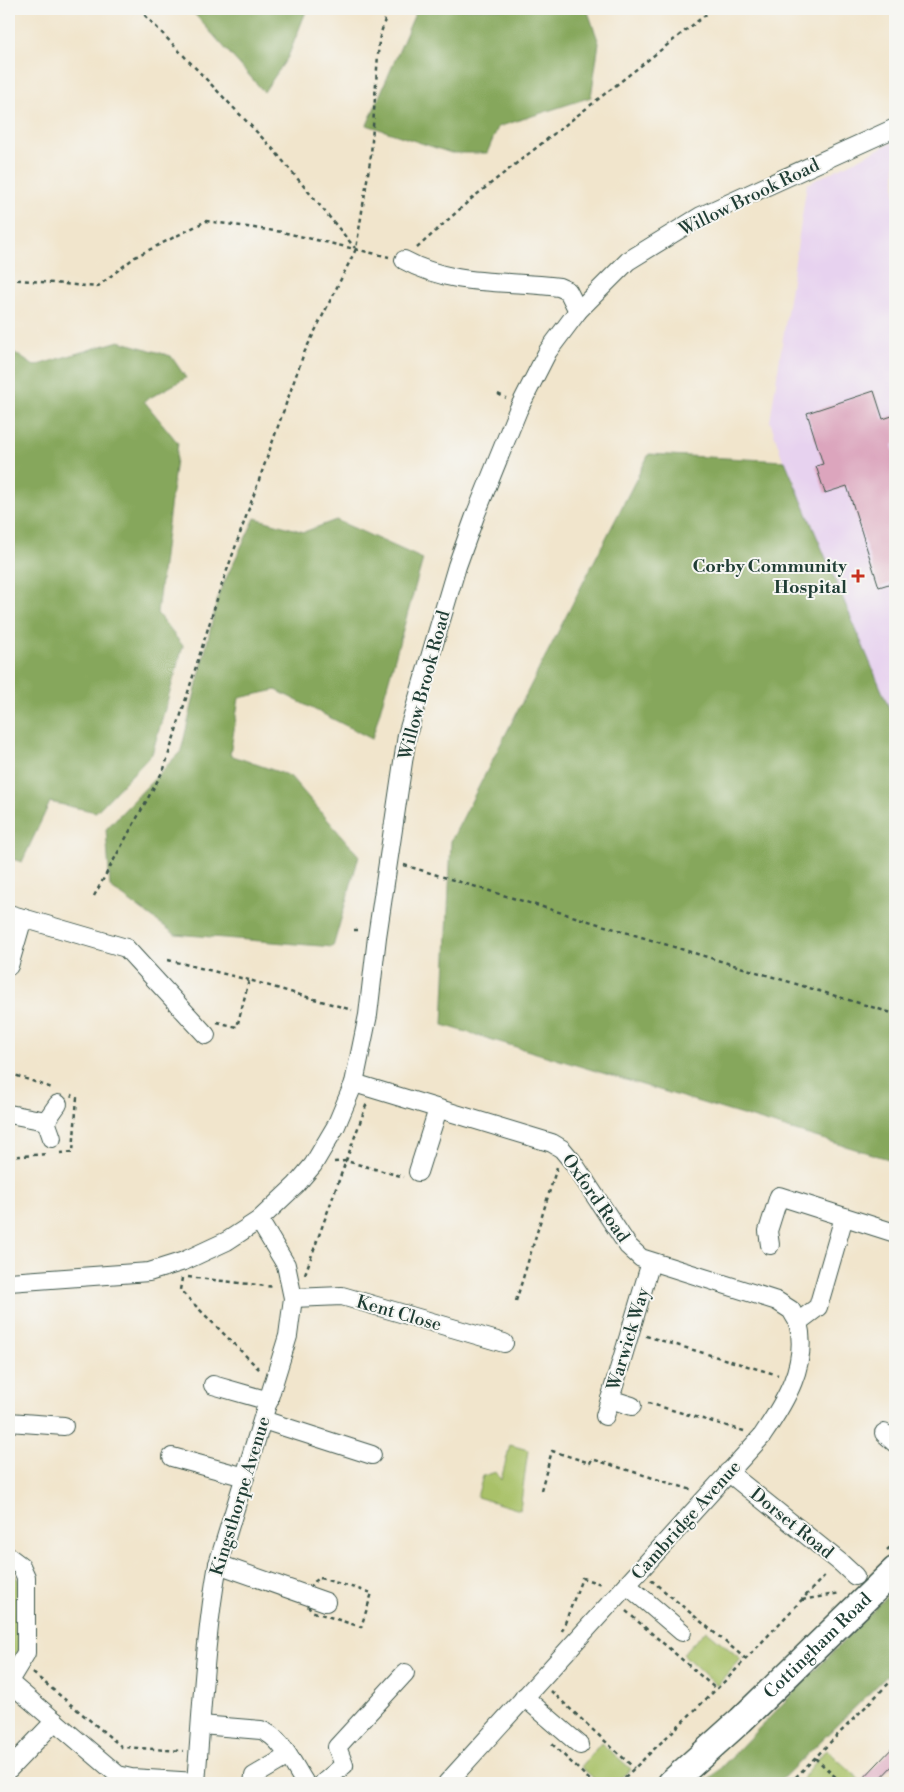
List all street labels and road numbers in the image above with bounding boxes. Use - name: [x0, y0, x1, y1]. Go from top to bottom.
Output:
- street label: Willow Brook Road: [674, 153, 824, 242]
- street label: Willow Brook Road: [393, 607, 456, 763]
- street label: Oxford Road: [557, 1150, 635, 1248]
- street label: Warwick Way: [602, 1285, 655, 1394]
- street label: Kent Close: [354, 1290, 444, 1337]
- street label: Kingsthorpe Avenue: [205, 1414, 276, 1579]
- street label: Cambridge Avenue: [627, 1456, 746, 1585]
- street label: Dorset Road: [745, 1483, 839, 1564]
- street label: Cottingham Road: [759, 1587, 877, 1704]

